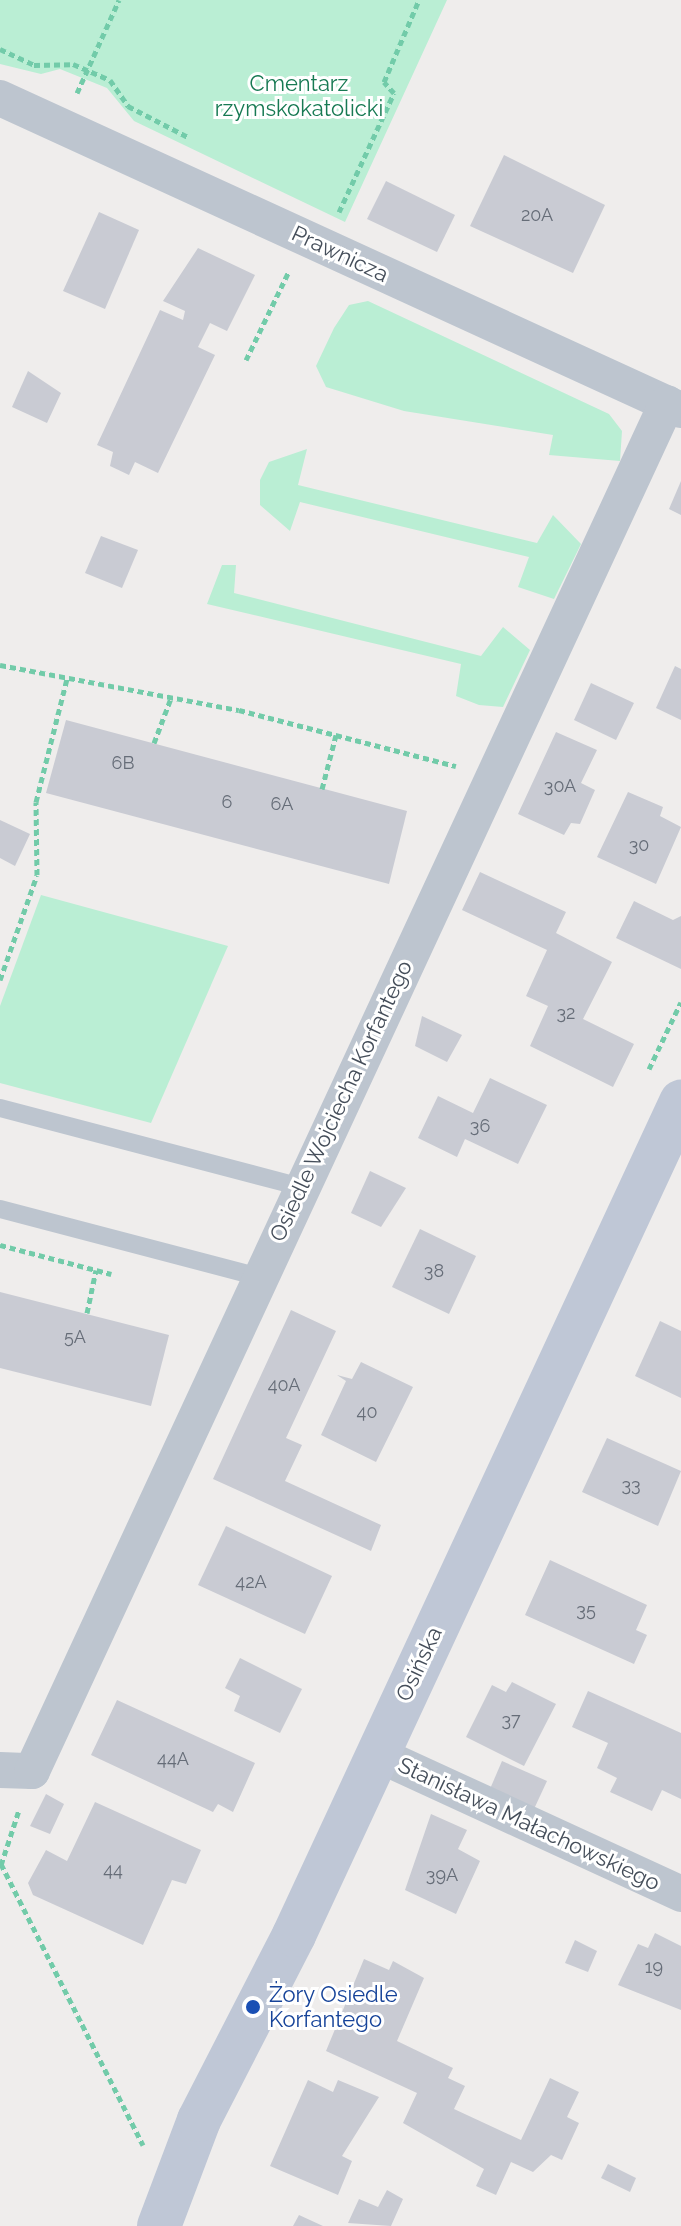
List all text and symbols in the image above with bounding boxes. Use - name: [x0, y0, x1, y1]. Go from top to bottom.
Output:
- park label: Cmentarz rzymskokatolicki: [215, 70, 383, 122]
- house number: 20A: [521, 204, 553, 226]
- street label: Prawnicza: [288, 220, 392, 288]
- house number: 6B: [112, 752, 134, 774]
- house number: 30A: [544, 775, 576, 797]
- house number: 6: [222, 791, 232, 813]
- house number: 6A: [271, 793, 293, 815]
- house number: 30: [629, 834, 649, 856]
- street label: Osiedle Wojciecha Korfantego: [264, 956, 418, 1246]
- house number: 32: [557, 1002, 575, 1024]
- house number: 36: [470, 1115, 490, 1137]
- house number: 38: [424, 1260, 444, 1282]
- house number: 5A: [64, 1326, 86, 1348]
- house number: 40A: [268, 1374, 300, 1396]
- house number: 40: [357, 1401, 377, 1423]
- house number: 33: [621, 1474, 641, 1496]
- house number: 42A: [235, 1571, 267, 1593]
- house number: 35: [576, 1599, 596, 1621]
- street label: Osińska: [390, 1623, 448, 1705]
- house number: 37: [501, 1709, 521, 1731]
- house number: 44A: [157, 1748, 189, 1770]
- street label: Stanisława Małachowskiego: [394, 1752, 664, 1896]
- house number: 44: [103, 1859, 123, 1881]
- house number: 39A: [426, 1864, 458, 1886]
- house number: 19: [645, 1956, 663, 1978]
- place label: Żory Osiedle Korfantego: [269, 1981, 398, 2032]
- marker: Żory Osiedle Korfantego: [244, 1998, 262, 2016]

